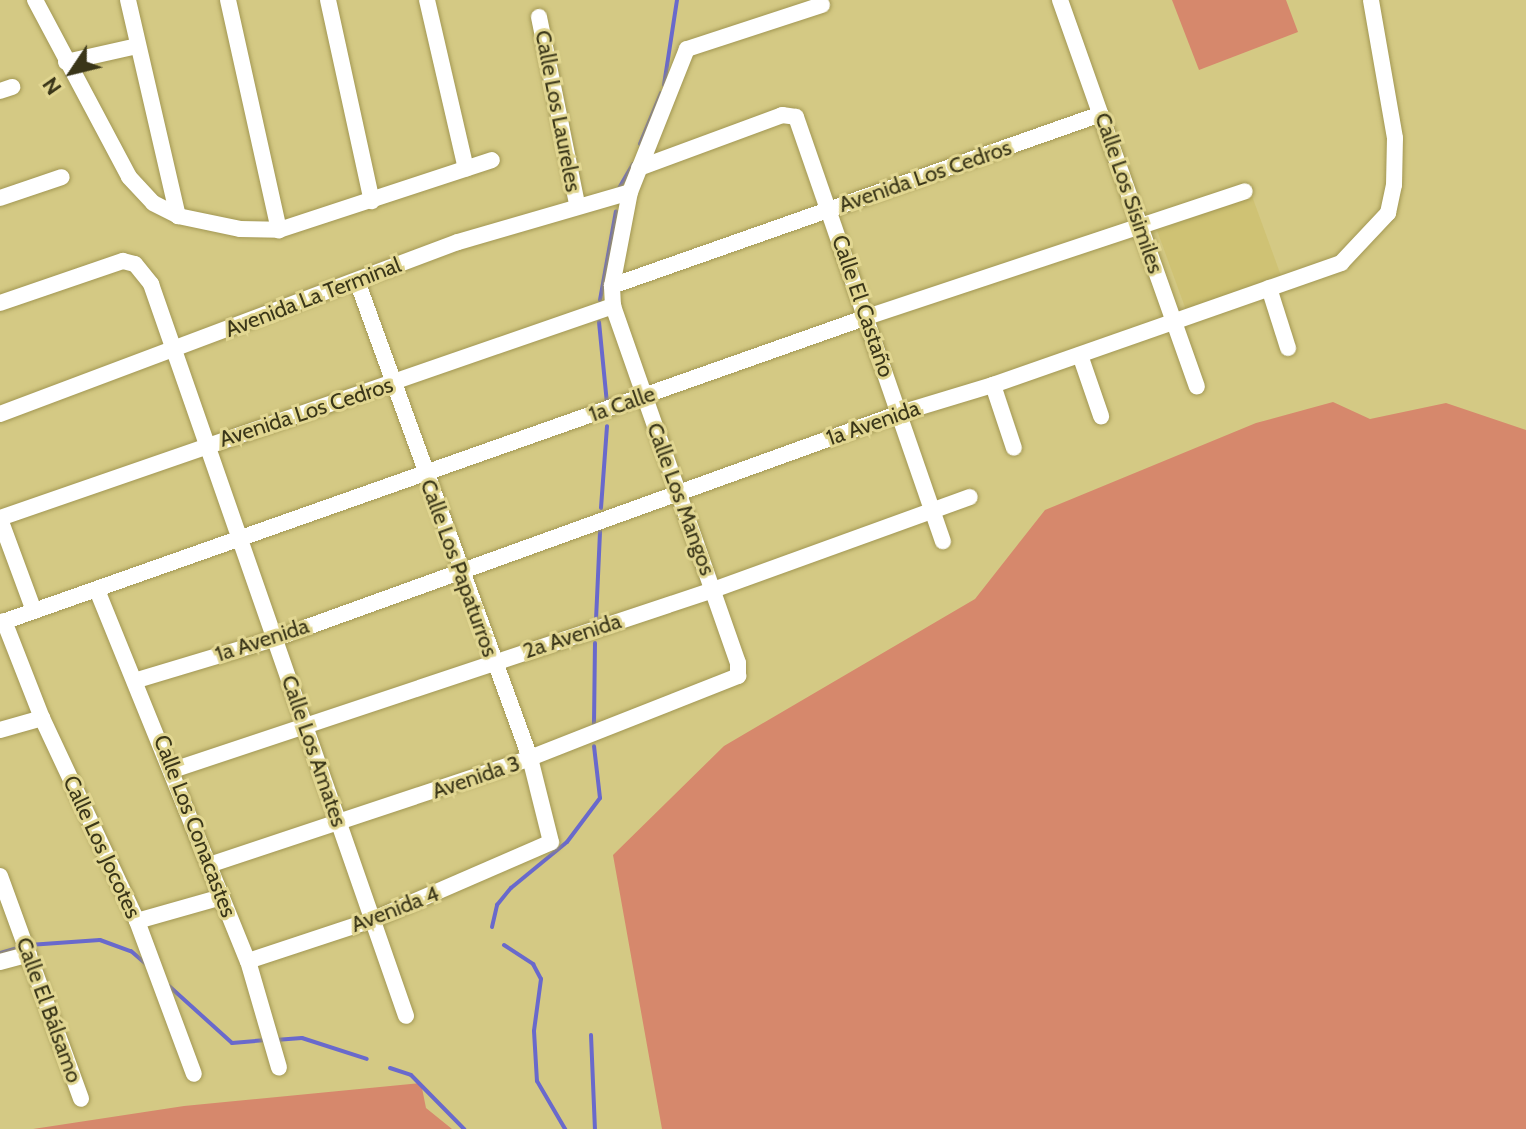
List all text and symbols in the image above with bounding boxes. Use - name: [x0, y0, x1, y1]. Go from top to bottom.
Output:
- street label: Calle Los Laureles: [529, 28, 587, 194]
- north arrow: [32, 32, 112, 112]
- text: N: [36, 72, 67, 100]
- street label: Calle Los Sisimiles: [1089, 109, 1169, 277]
- street label: Avenida Los Cedros: [835, 134, 1015, 218]
- street label: Calle El Castaño: [826, 231, 900, 381]
- street label: Avenida La Terminal: [221, 251, 405, 343]
- street label: Avenida Los Cedros: [216, 371, 396, 453]
- street label: 1a Calle: [585, 380, 659, 428]
- street label: 1a Avenida: [823, 395, 923, 451]
- street label: Calle Los Mangos: [641, 419, 721, 579]
- street label: Calle Los Papaturros: [415, 476, 503, 660]
- street label: 2a Avenida: [520, 608, 624, 664]
- street label: 1a Avenida: [212, 612, 312, 668]
- street label: Calle Los Amates: [276, 672, 352, 830]
- street label: Calle Los Conacastes: [148, 731, 242, 921]
- street label: Avenida 3: [429, 750, 523, 804]
- street label: Calle Los Jocotes: [57, 771, 147, 923]
- street label: Avenida 4: [347, 880, 443, 938]
- street label: Calle El Bálsamo: [10, 934, 88, 1086]

